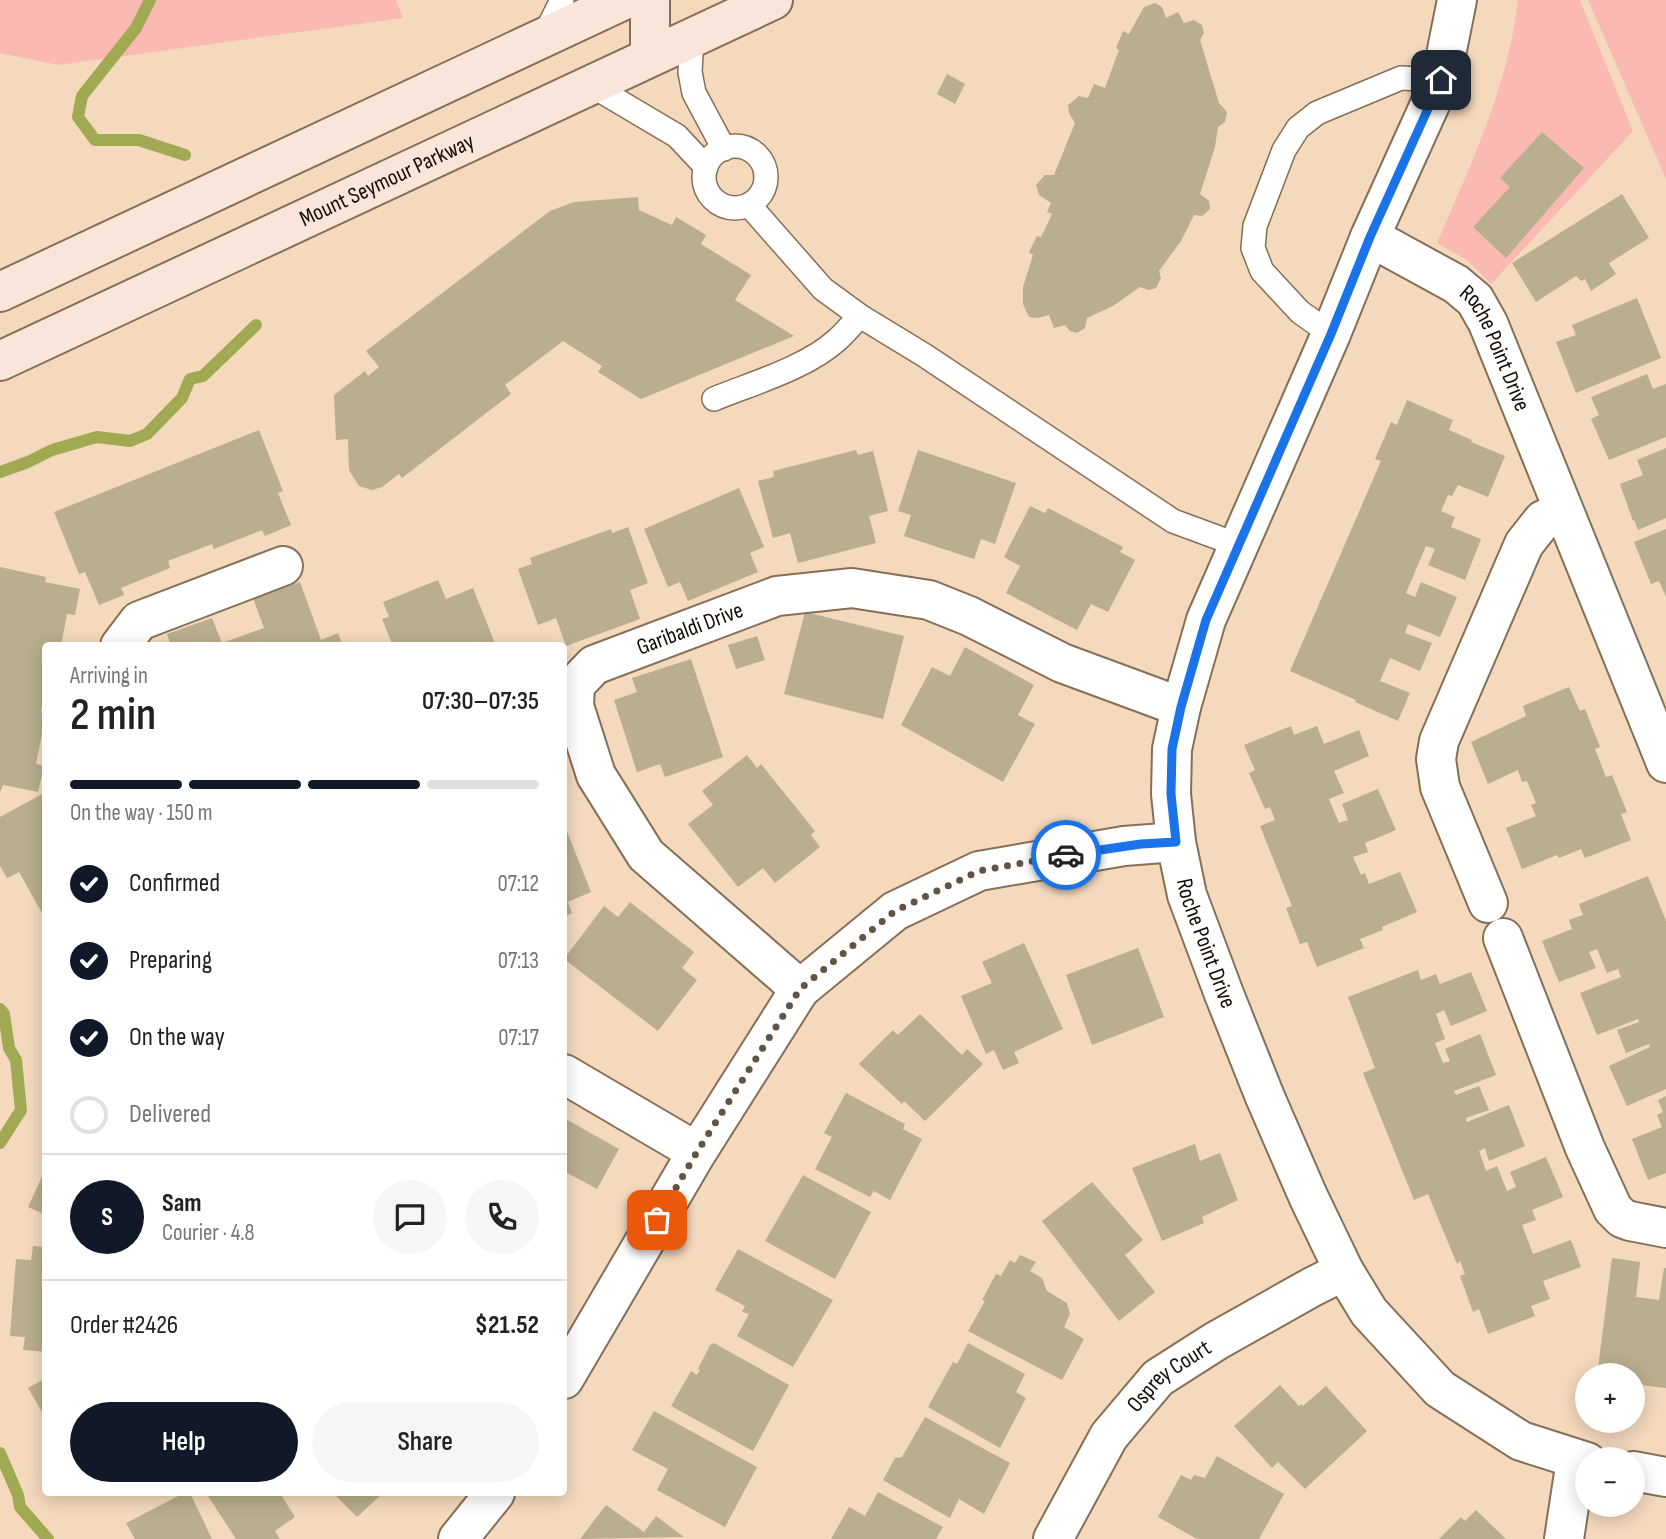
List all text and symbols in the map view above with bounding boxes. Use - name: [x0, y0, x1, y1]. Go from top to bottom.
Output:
- pin: [1411, 50, 1471, 110]
- icon: home: [1422, 61, 1460, 99]
- street label: Mount Seymour Parkway: [295, 127, 479, 233]
- street label: Roche Point Drive: [1454, 279, 1536, 415]
- street label: Garibaldi Drive: [633, 596, 747, 662]
- text: Arriving in: [70, 662, 148, 690]
- text: 07:30–07:35: [422, 686, 539, 717]
- text: 2 min: [70, 688, 156, 743]
- text: On the way · 150 m: [70, 799, 213, 827]
- courier: [1031, 820, 1101, 890]
- icon: car: [1047, 836, 1085, 874]
- icon: check: [70, 865, 108, 903]
- text: Confirmed: [129, 868, 220, 899]
- text: 07:12: [498, 870, 539, 898]
- street label: Roche Point Drive: [1170, 876, 1242, 1012]
- icon: check: [70, 942, 108, 980]
- text: Preparing: [129, 945, 212, 976]
- text: 07:13: [498, 947, 539, 975]
- icon: check: [70, 1019, 108, 1057]
- text: On the way: [129, 1022, 225, 1053]
- text: 07:17: [498, 1024, 539, 1052]
- text: Delivered: [129, 1099, 211, 1130]
- button: chat: [373, 1180, 447, 1254]
- button: phone: [465, 1180, 539, 1254]
- text: Sam: [162, 1188, 202, 1219]
- pin: [627, 1190, 687, 1250]
- icon: bag: [638, 1201, 676, 1239]
- text: S: [101, 1202, 113, 1233]
- text: Courier · 4.8: [162, 1219, 255, 1247]
- text: Order #2426: [70, 1310, 178, 1341]
- text: $21.52: [475, 1310, 539, 1341]
- street label: Osprey Court: [1121, 1334, 1216, 1418]
- map controls: [1575, 1363, 1645, 1517]
- button: +: [1575, 1363, 1645, 1433]
- button: Help: [70, 1402, 298, 1482]
- button: Share: [312, 1402, 539, 1482]
- button: −: [1575, 1447, 1645, 1517]

